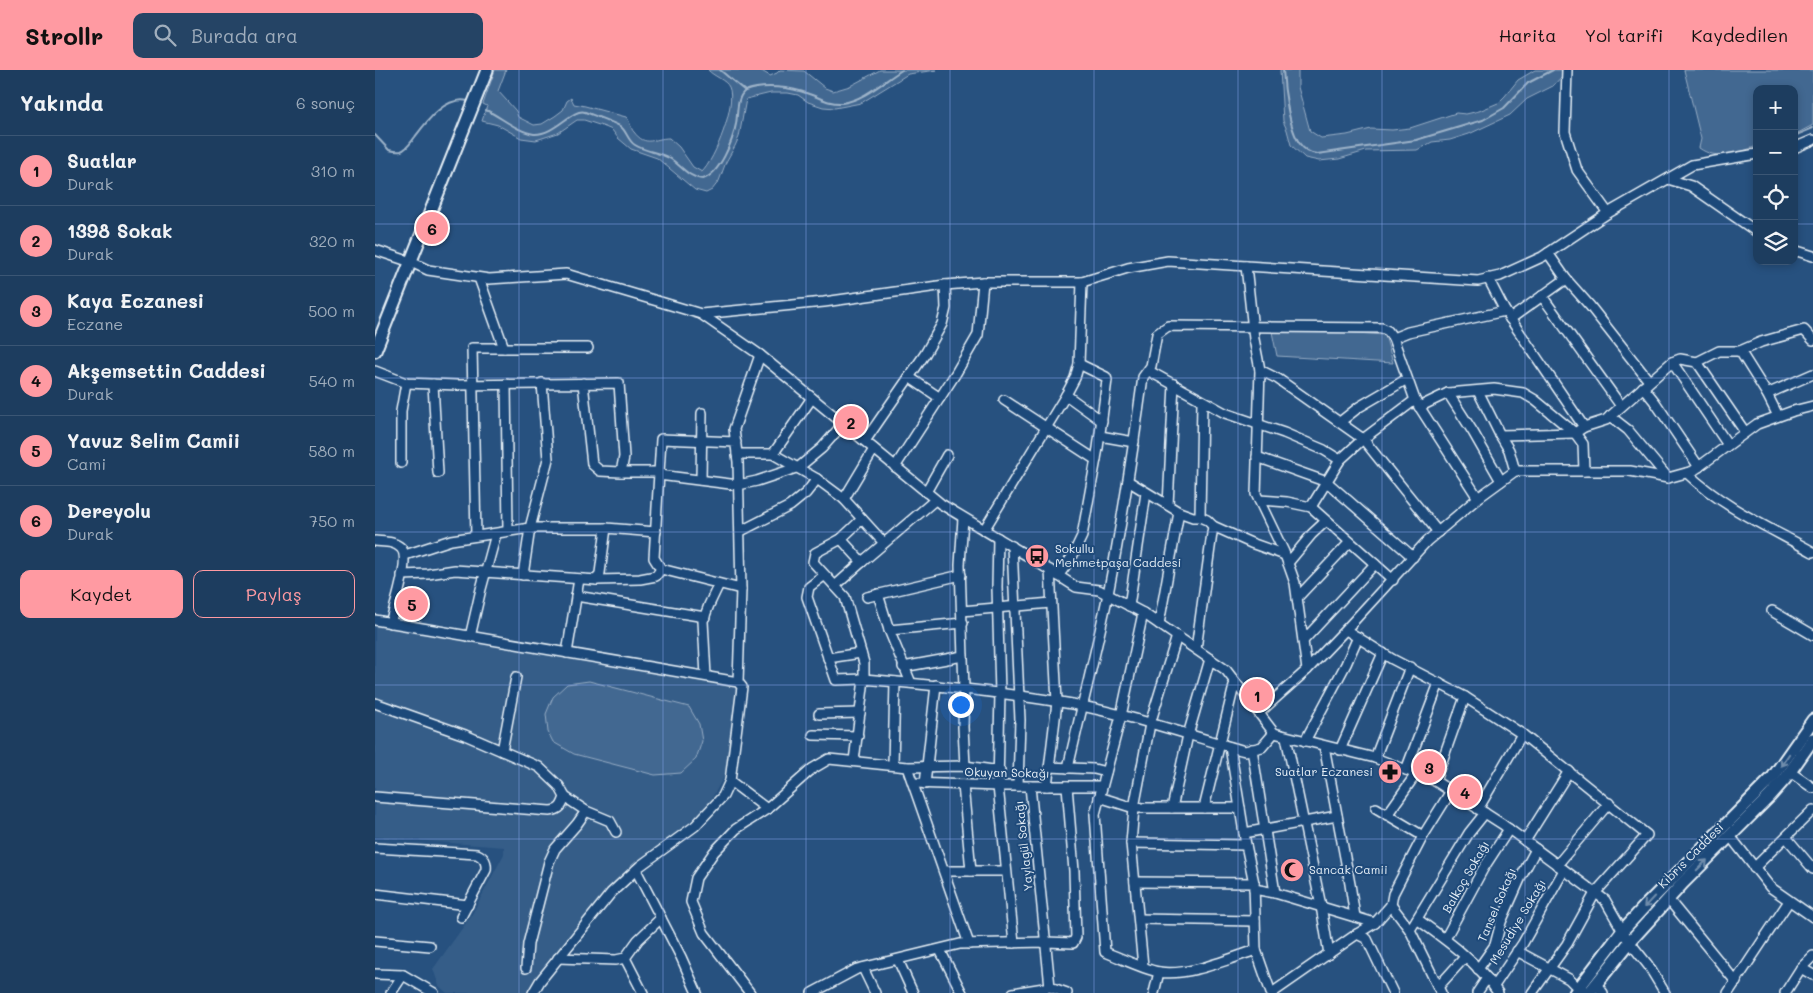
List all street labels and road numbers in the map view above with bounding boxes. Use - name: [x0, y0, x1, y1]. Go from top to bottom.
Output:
- street label: Okuyan Sokağı: [964, 763, 1050, 781]
- street label: Yaylagül Sokağı: [1010, 800, 1036, 892]
- street label: Kıbrıs Caddesi: [1654, 819, 1726, 891]
- street label: Balkoç Sokağı: [1438, 838, 1492, 915]
- street label: Tansel Sokağı: [1473, 865, 1519, 944]
- street label: Mesudiye Sokağı: [1485, 876, 1549, 967]

